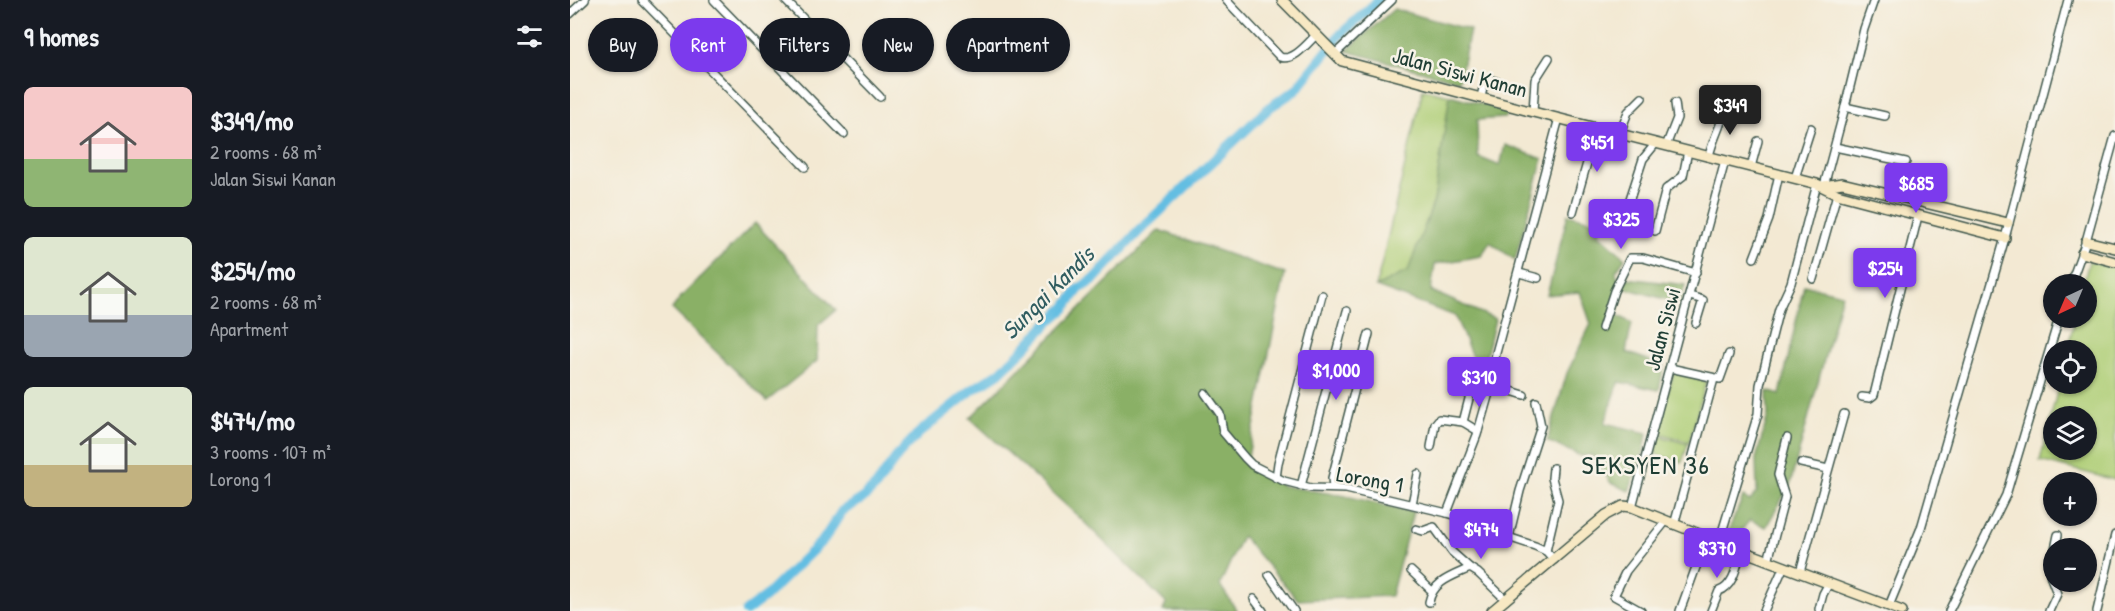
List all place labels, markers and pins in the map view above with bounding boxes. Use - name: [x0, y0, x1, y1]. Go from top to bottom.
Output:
- pin: $349: [1694, 85, 1766, 136]
- pin: $451: [1561, 122, 1633, 173]
- pin: $685: [1880, 163, 1952, 214]
- pin: $325: [1585, 199, 1657, 250]
- pin: $254: [1849, 248, 1921, 299]
- pin: $1,000: [1287, 350, 1385, 401]
- pin: $310: [1443, 357, 1515, 408]
- pin: $474: [1445, 509, 1517, 560]
- pin: $370: [1681, 528, 1753, 579]

